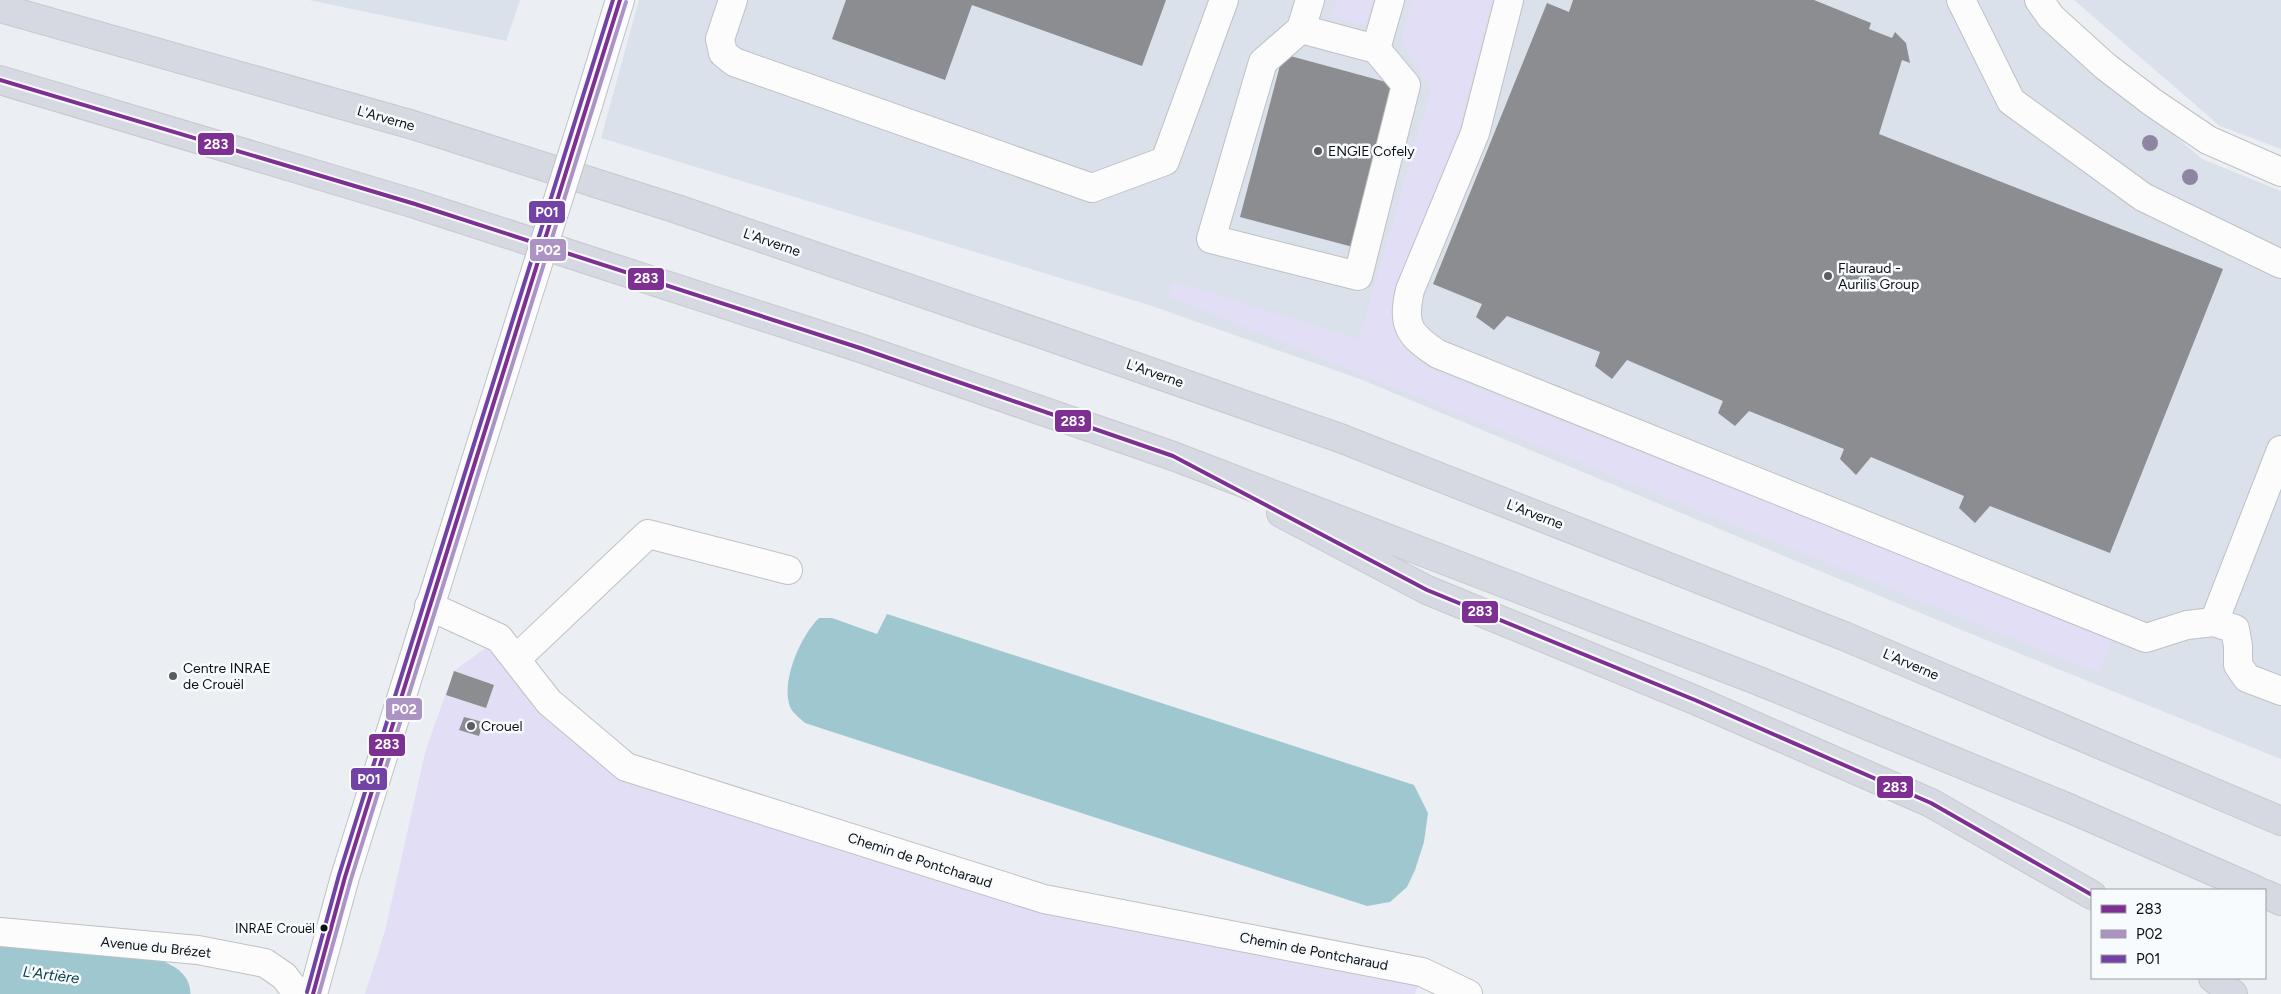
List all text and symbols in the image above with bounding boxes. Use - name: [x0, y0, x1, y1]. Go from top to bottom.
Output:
- street label: L'Arverne: [355, 102, 417, 135]
- line badge: 283: [197, 132, 235, 156]
- text: 283: [204, 136, 228, 153]
- place label: ENGIE Cofely: [1328, 143, 1415, 160]
- marker: ENGIE Cofely: [1312, 145, 1324, 157]
- line badge: P01: [528, 200, 566, 224]
- text: P01: [535, 204, 559, 221]
- street label: L'Arverne: [741, 225, 803, 260]
- line badge: P02: [529, 238, 567, 262]
- text: P02: [535, 242, 561, 259]
- place label: Flauraud - Aurilis Group: [1838, 260, 1919, 293]
- line badge: 283: [627, 267, 665, 291]
- text: 283: [634, 270, 658, 287]
- marker: Flauraud - Aurilis Group: [1822, 270, 1834, 282]
- street label: L'Arverne: [1124, 356, 1186, 391]
- line badge: 283: [1054, 409, 1092, 433]
- text: 283: [1061, 413, 1085, 430]
- street label: L'Arverne: [1504, 496, 1566, 533]
- line badge: 283: [1461, 600, 1499, 624]
- text: 283: [1468, 603, 1492, 620]
- street label: L'Arverne: [1880, 645, 1942, 684]
- place label: Centre INRAE de Crouël: [183, 660, 271, 693]
- marker: Centre INRAE de Crouël: [167, 670, 179, 682]
- line badge: P02: [385, 697, 423, 721]
- text: P02: [391, 701, 417, 718]
- place label: Crouel: [481, 718, 522, 735]
- marker: Crouel: [465, 720, 477, 732]
- line badge: 283: [368, 733, 406, 757]
- text: 283: [375, 736, 399, 753]
- line badge: P01: [350, 767, 388, 791]
- text: P01: [357, 771, 381, 788]
- line badge: 283: [1876, 775, 1914, 799]
- text: 283: [1883, 779, 1907, 796]
- street label: Chemin de Pontcharaud: [845, 829, 994, 892]
- legend: [2091, 889, 2266, 979]
- text: 283: [2136, 900, 2162, 918]
- place label: INRAE Crouël: [235, 921, 315, 936]
- marker: INRAE Crouël: [319, 923, 329, 933]
- text: P02: [2136, 925, 2163, 943]
- street label: Chemin de Pontcharaud: [1238, 929, 1390, 974]
- street label: Avenue du Brézet: [100, 933, 212, 962]
- text: P01: [2136, 950, 2161, 968]
- water label: L'Artière: [22, 963, 80, 987]

